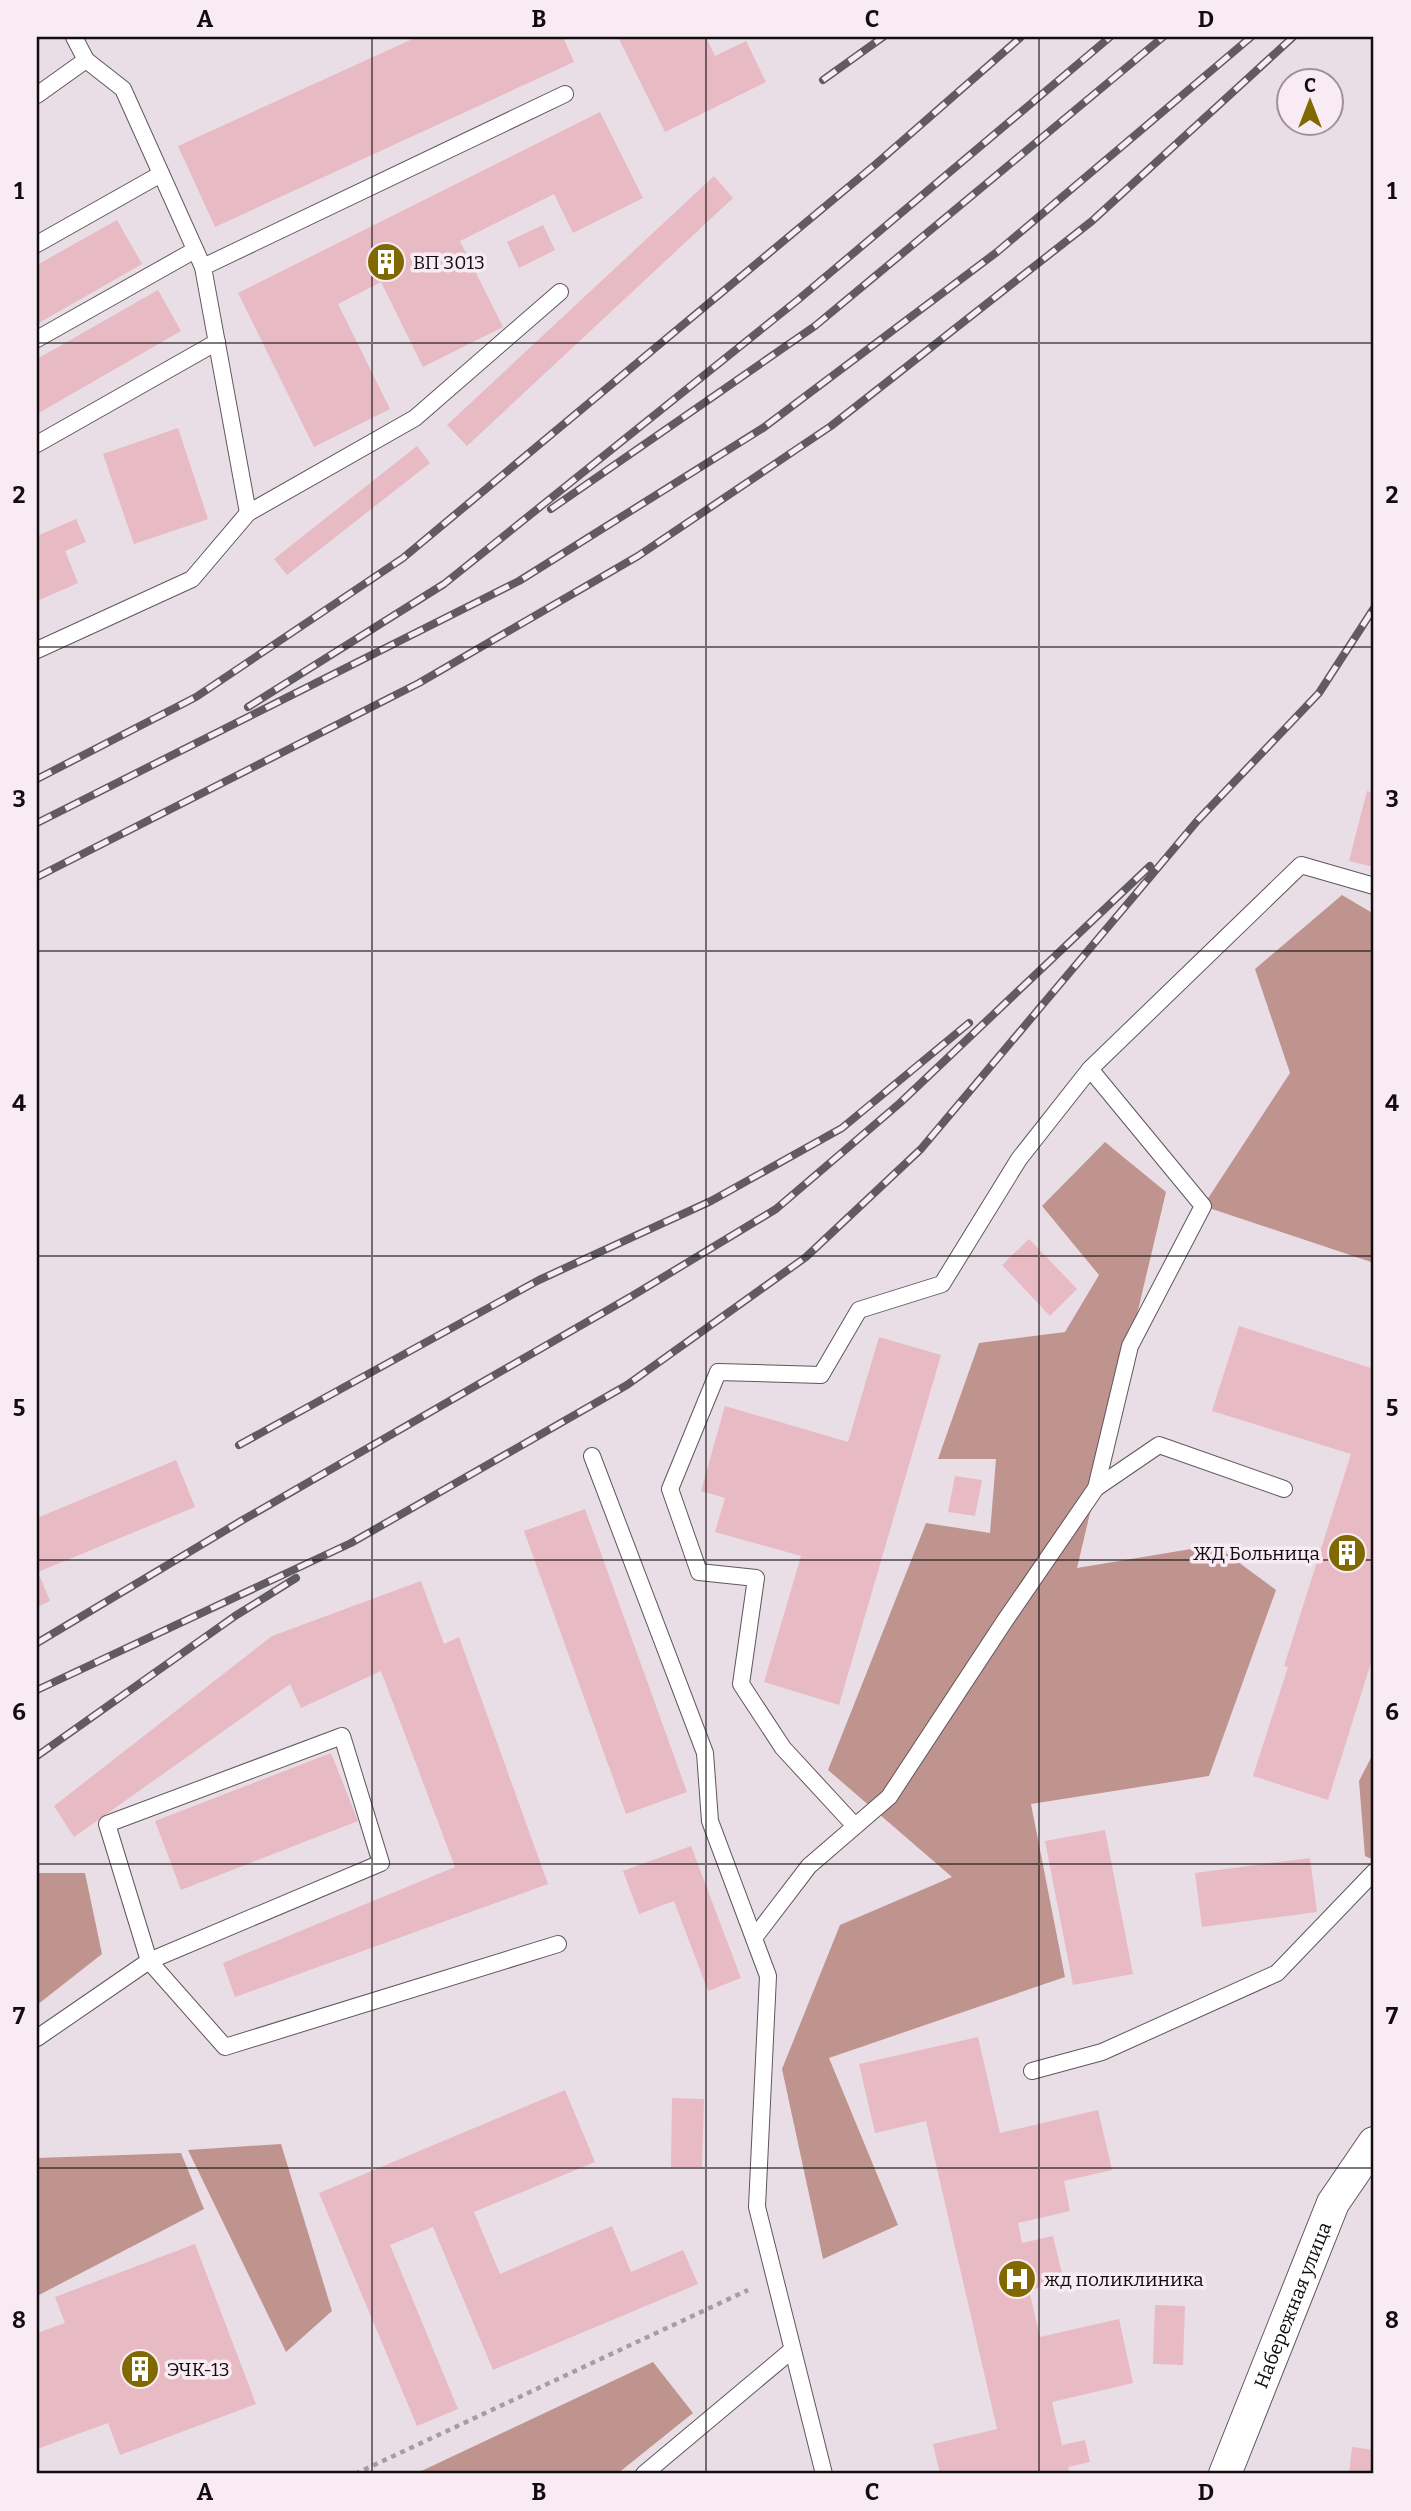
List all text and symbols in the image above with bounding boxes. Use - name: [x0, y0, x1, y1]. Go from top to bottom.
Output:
- text: A: [197, 5, 214, 33]
- text: B: [532, 5, 546, 33]
- text: C: [865, 5, 879, 33]
- text: D: [1198, 5, 1214, 33]
- north arrow: [1274, 66, 1344, 136]
- text: С: [1304, 74, 1316, 97]
- text: 1: [14, 177, 24, 205]
- text: 1: [1387, 177, 1397, 205]
- building icon: ВП 3013: [365, 241, 407, 283]
- place label: ВП 3013: [413, 251, 485, 274]
- text: 2: [13, 481, 26, 509]
- text: 2: [1386, 481, 1399, 509]
- text: 3: [12, 785, 26, 813]
- text: 3: [1385, 785, 1399, 813]
- text: 4: [12, 1089, 26, 1117]
- text: 4: [1385, 1089, 1399, 1117]
- text: 5: [13, 1394, 25, 1422]
- text: 5: [1386, 1394, 1398, 1422]
- building icon: ЖД Больница: [1326, 1532, 1368, 1574]
- place label: ЖД Больница: [1193, 1542, 1321, 1565]
- text: 6: [12, 1698, 26, 1726]
- text: 6: [1385, 1698, 1399, 1726]
- text: 7: [13, 2002, 26, 2030]
- text: 7: [1386, 2002, 1399, 2030]
- street label: Набережная улица: [1249, 2218, 1337, 2392]
- hospital icon: жд поликлиника: [996, 2258, 1038, 2300]
- place label: жд поликлиника: [1044, 2268, 1204, 2291]
- text: 8: [12, 2306, 26, 2334]
- text: 8: [1385, 2306, 1399, 2334]
- building icon: ЭЧК-13: [119, 2348, 161, 2390]
- place label: ЭЧК-13: [167, 2358, 230, 2381]
- text: A: [197, 2478, 214, 2506]
- text: B: [532, 2478, 546, 2506]
- text: C: [865, 2478, 879, 2506]
- text: D: [1198, 2478, 1214, 2506]

